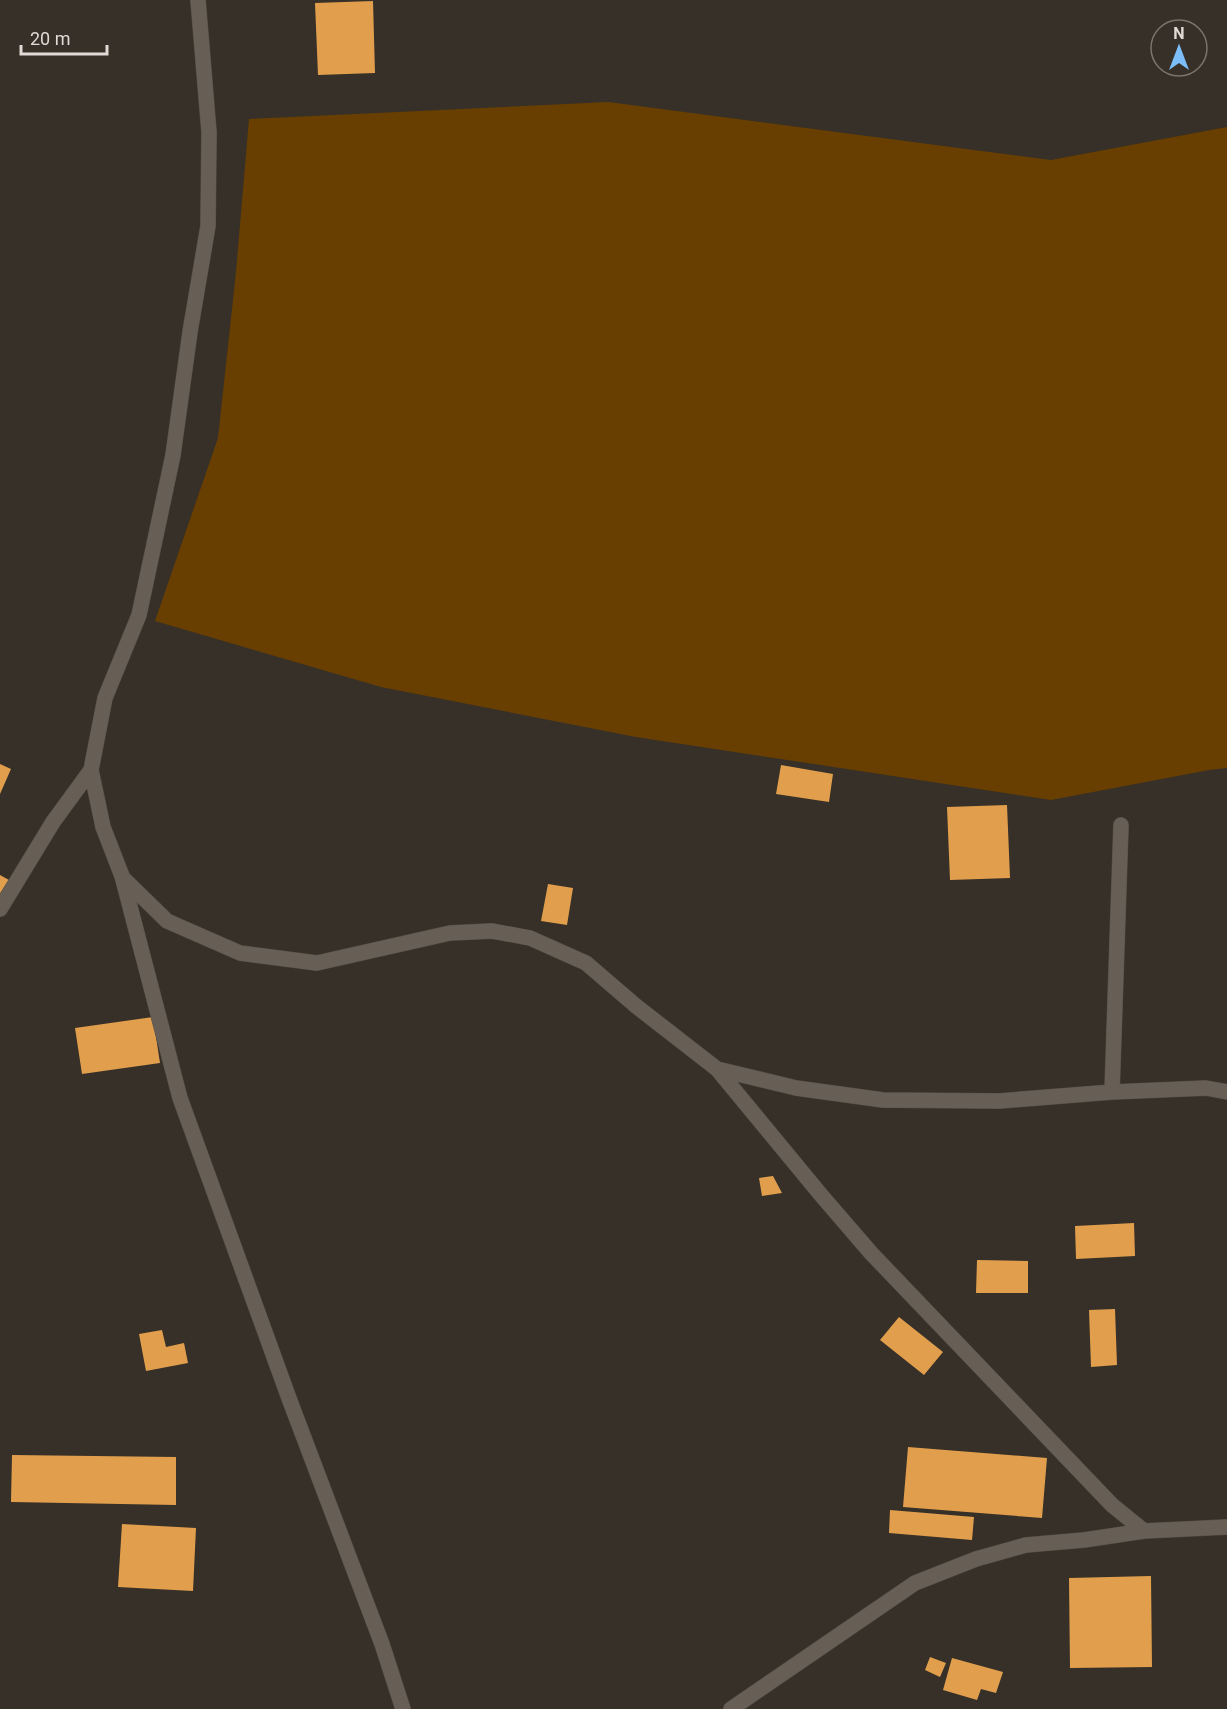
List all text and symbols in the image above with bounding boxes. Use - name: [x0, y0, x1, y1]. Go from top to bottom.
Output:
- scale bar: [21, 18, 106, 56]
- north arrow: [1149, 18, 1209, 78]
- text: N: [1173, 24, 1185, 43]
- text: 20 m: [30, 28, 70, 49]

